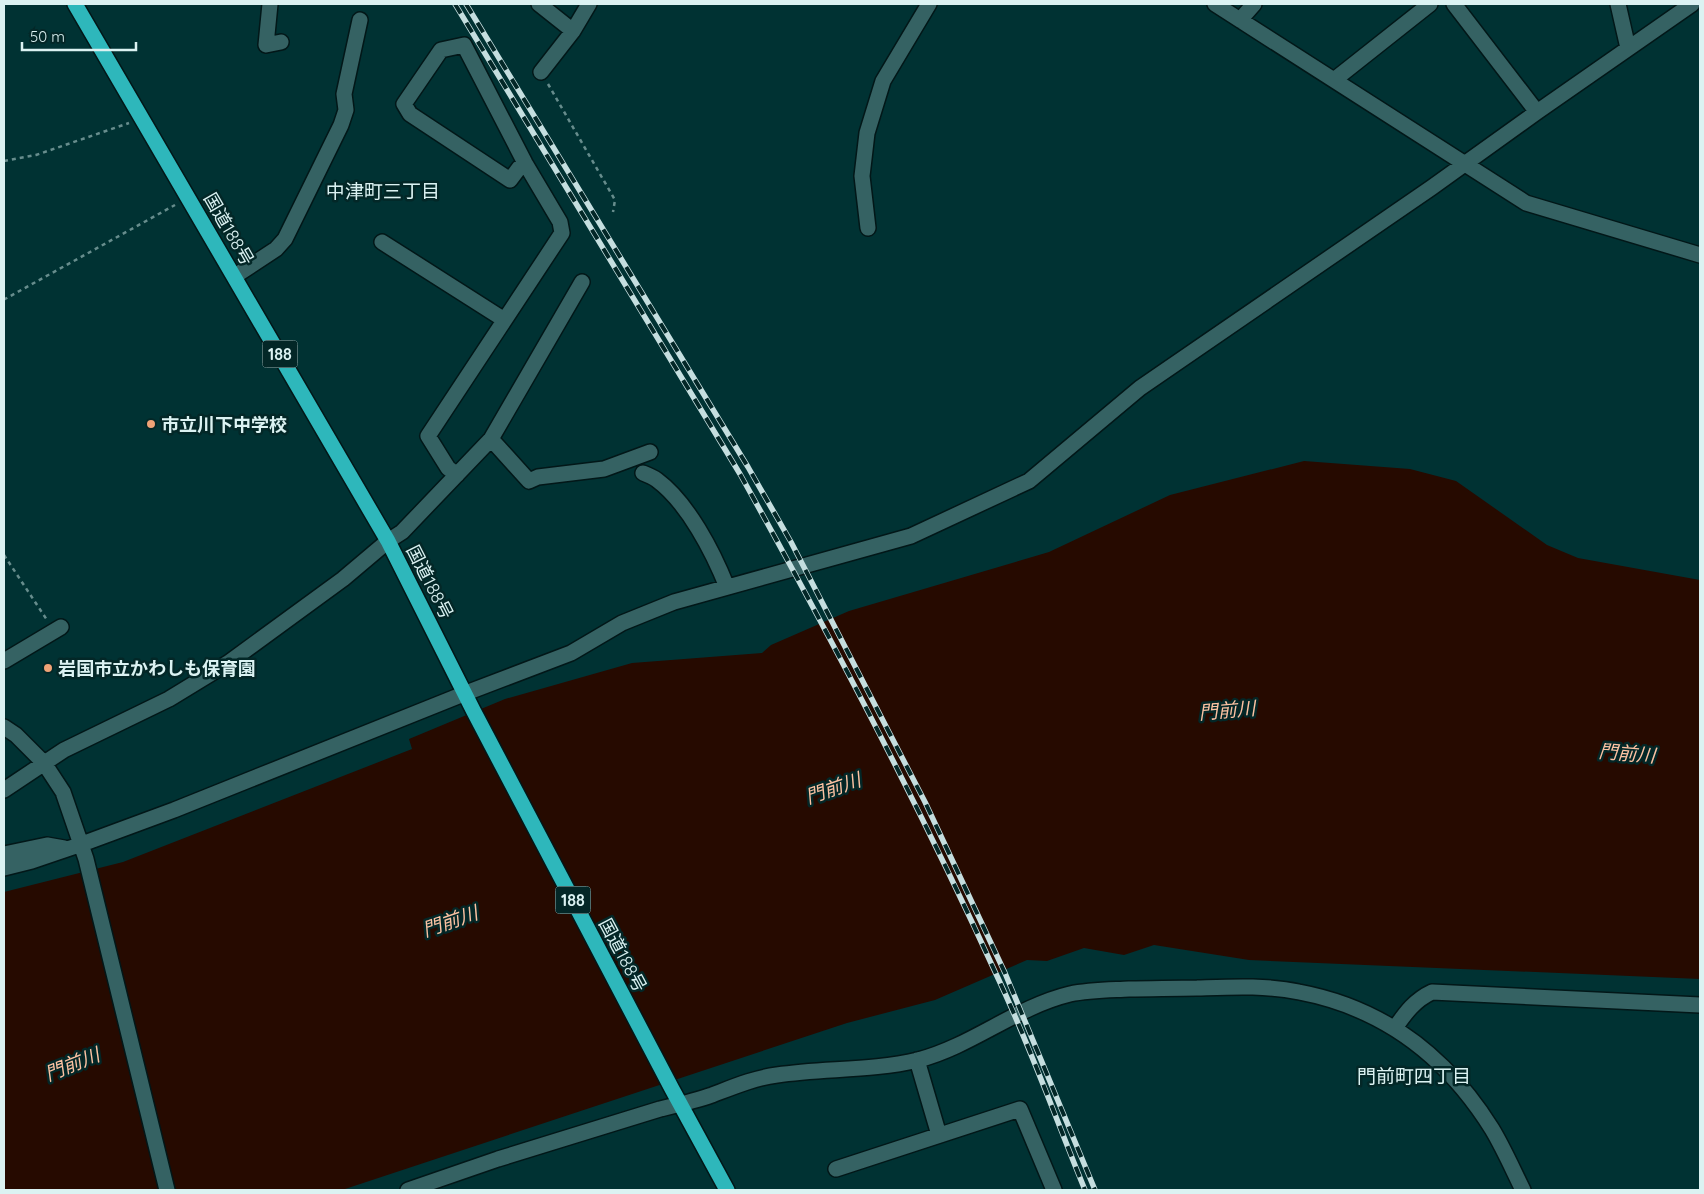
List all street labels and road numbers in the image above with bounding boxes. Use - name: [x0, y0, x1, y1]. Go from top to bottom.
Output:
- street label: 国道188号: [199, 189, 259, 269]
- road number: 188: [262, 340, 298, 368]
- street label: 国道188号: [402, 541, 458, 623]
- road number: 188: [556, 886, 590, 914]
- street label: 国道188号: [594, 914, 652, 996]

